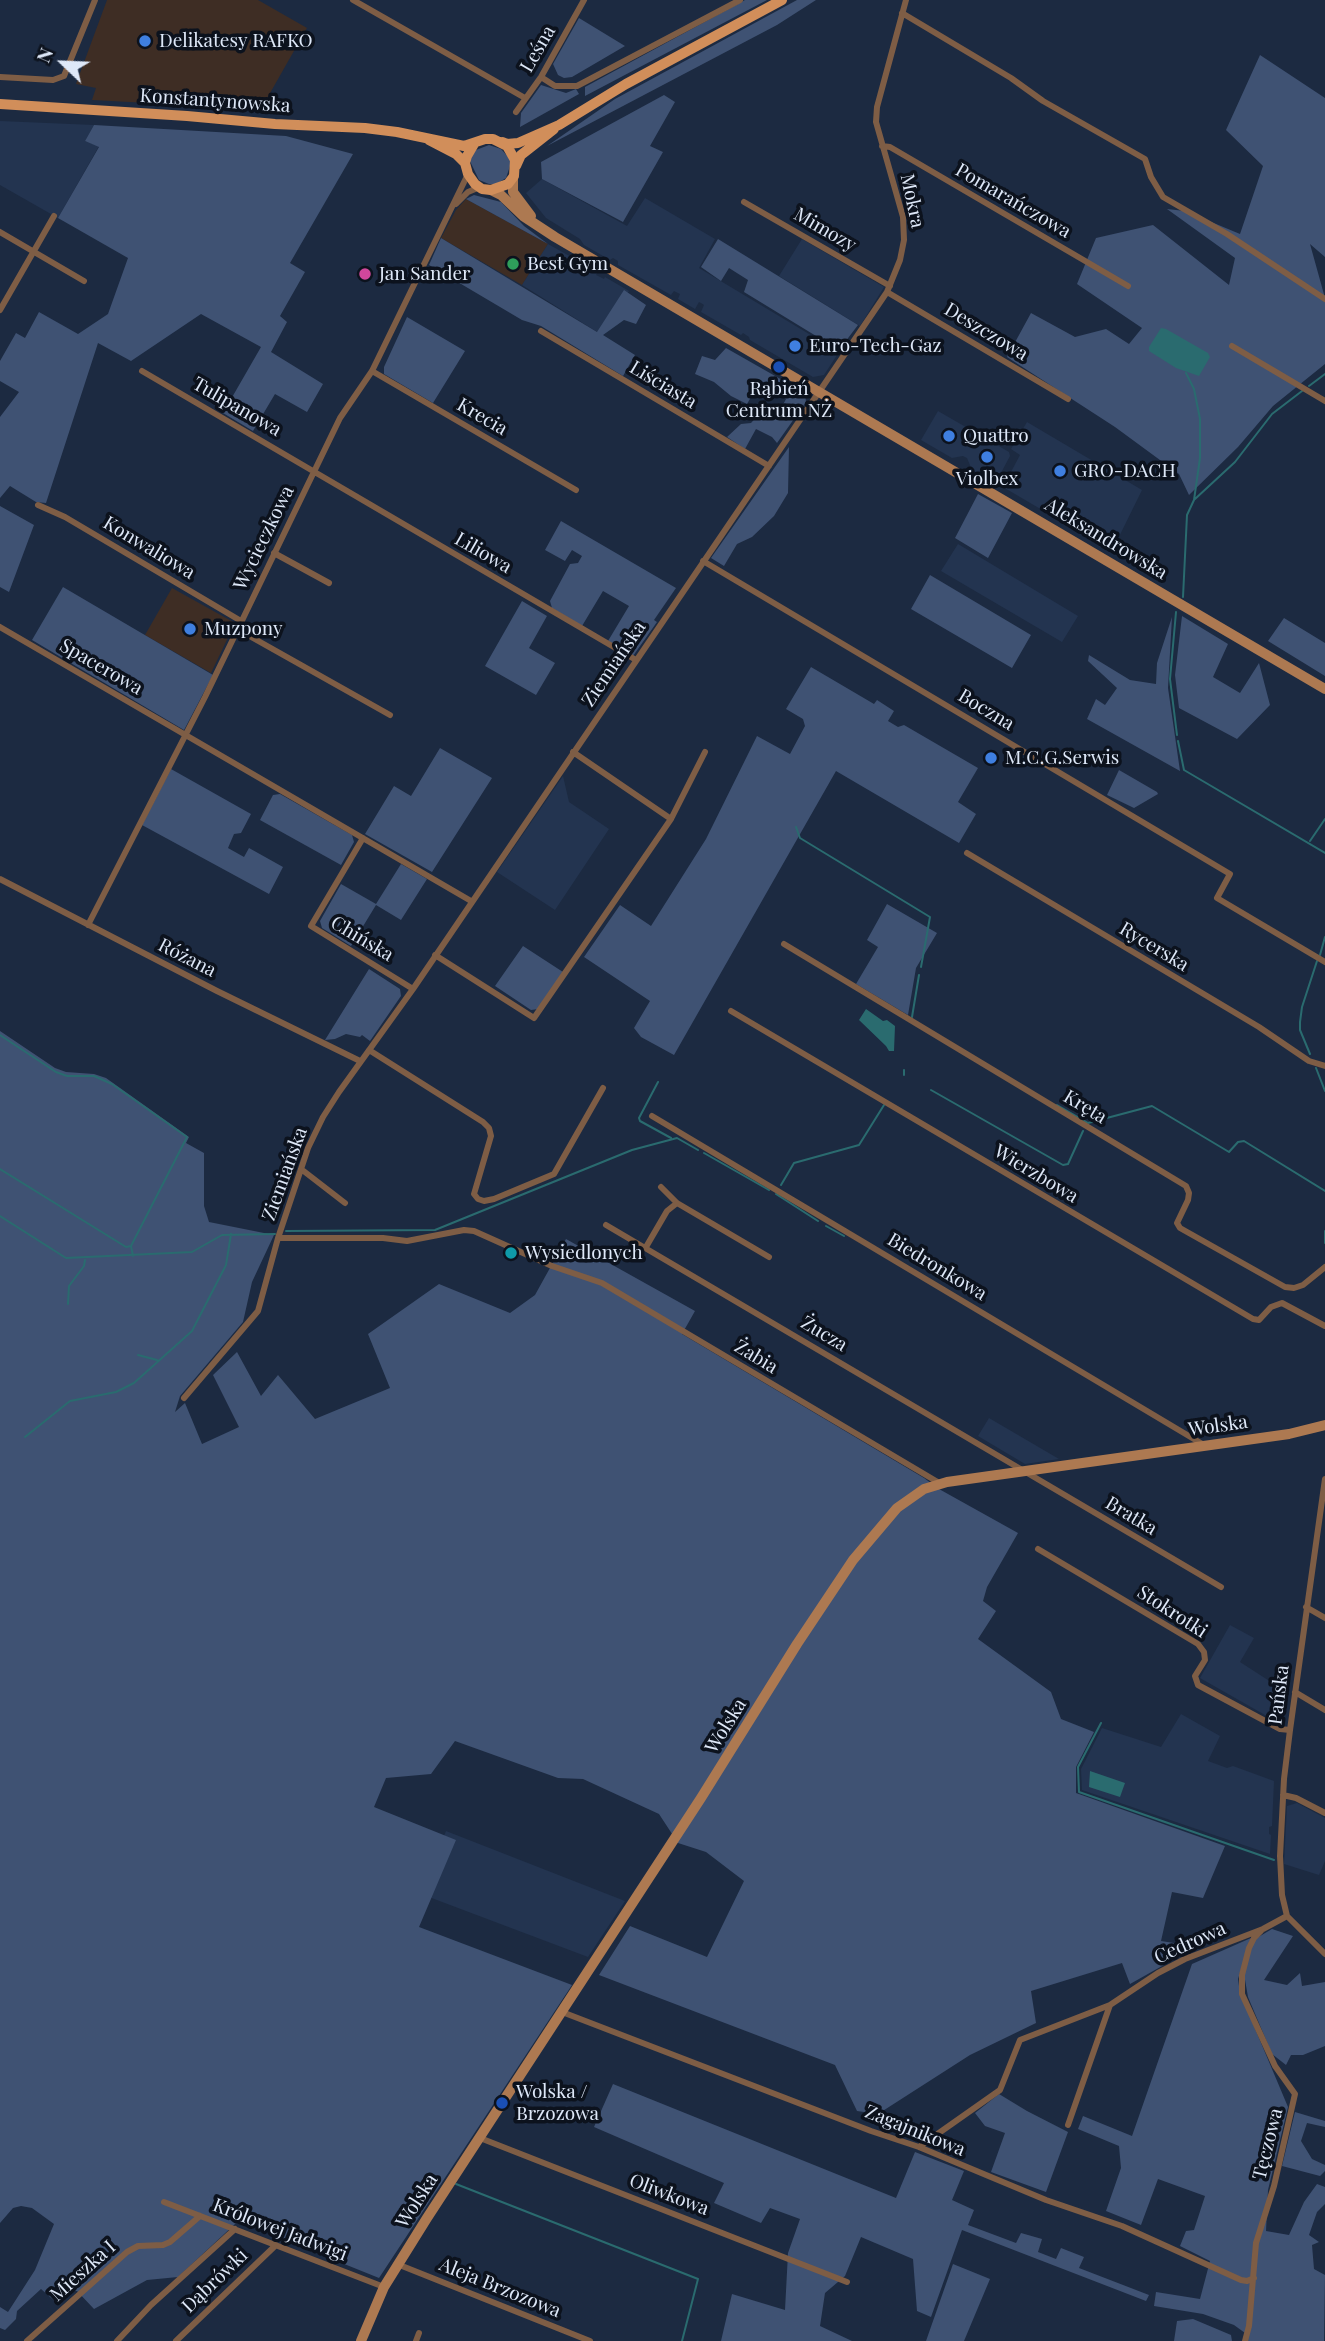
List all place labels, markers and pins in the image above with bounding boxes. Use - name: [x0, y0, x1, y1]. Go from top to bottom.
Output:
- place label: Delikatesy RAFKO: [159, 30, 313, 52]
- marker: Delikatesy RAFKO: [137, 33, 153, 49]
- place label: Best Gym: [527, 253, 608, 275]
- marker: Best Gym: [505, 256, 521, 272]
- place label: Jan Sander: [379, 263, 470, 285]
- marker: Jan Sander: [357, 266, 373, 282]
- place label: Euro-Tech-Gaz: [809, 335, 942, 357]
- marker: Euro-Tech-Gaz: [787, 338, 803, 354]
- marker: Rąbień Centrum NŻ: [771, 359, 787, 375]
- place label: Rąbień Centrum NŻ: [726, 378, 832, 422]
- place label: Quattro: [963, 425, 1029, 447]
- marker: Quattro: [941, 428, 957, 444]
- marker: Violbex: [979, 449, 995, 465]
- place label: GRO-DACH: [1074, 460, 1176, 482]
- marker: GRO-DACH: [1052, 463, 1068, 479]
- place label: Violbex: [956, 468, 1018, 490]
- place label: Muzpony: [204, 618, 283, 640]
- marker: Muzpony: [182, 621, 198, 637]
- place label: M.C.G.Serwis: [1005, 747, 1119, 769]
- marker: M.C.G.Serwis: [983, 750, 999, 766]
- place label: Wysiedlonych: [525, 1242, 643, 1264]
- marker: Wysiedlonych: [503, 1245, 519, 1261]
- place label: Wolska / Brzozowa: [516, 2081, 599, 2125]
- marker: Wolska / Brzozowa: [494, 2095, 510, 2111]

